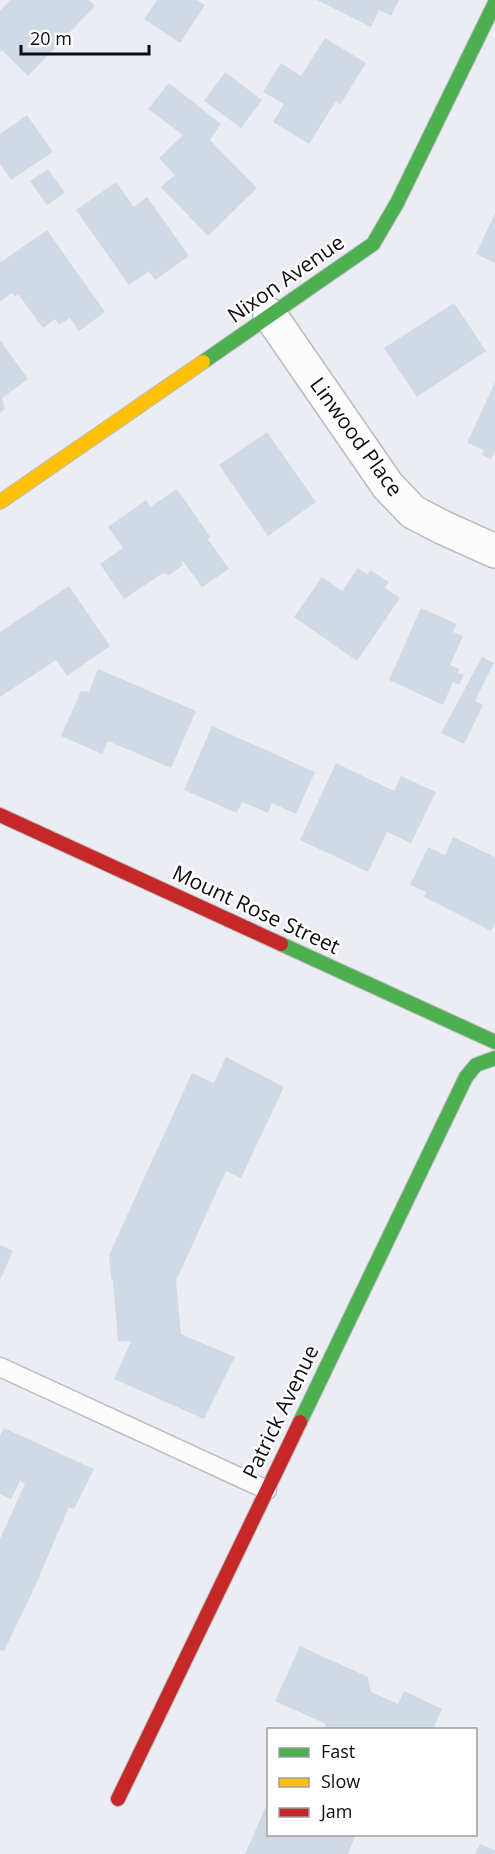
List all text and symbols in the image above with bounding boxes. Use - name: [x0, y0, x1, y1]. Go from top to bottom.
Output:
- scale bar: [21, 18, 148, 56]
- text: 20 m: [30, 26, 72, 50]
- street label: Nixon Avenue: [222, 228, 349, 329]
- street label: Linwood Place: [304, 371, 409, 501]
- street label: Mount Rose Street: [168, 858, 345, 960]
- street label: Patrick Avenue: [236, 1340, 325, 1483]
- legend: [267, 1728, 477, 1836]
- text: Fast: [321, 1739, 355, 1763]
- text: Slow: [321, 1769, 360, 1793]
- text: Jam: [319, 1799, 353, 1823]

